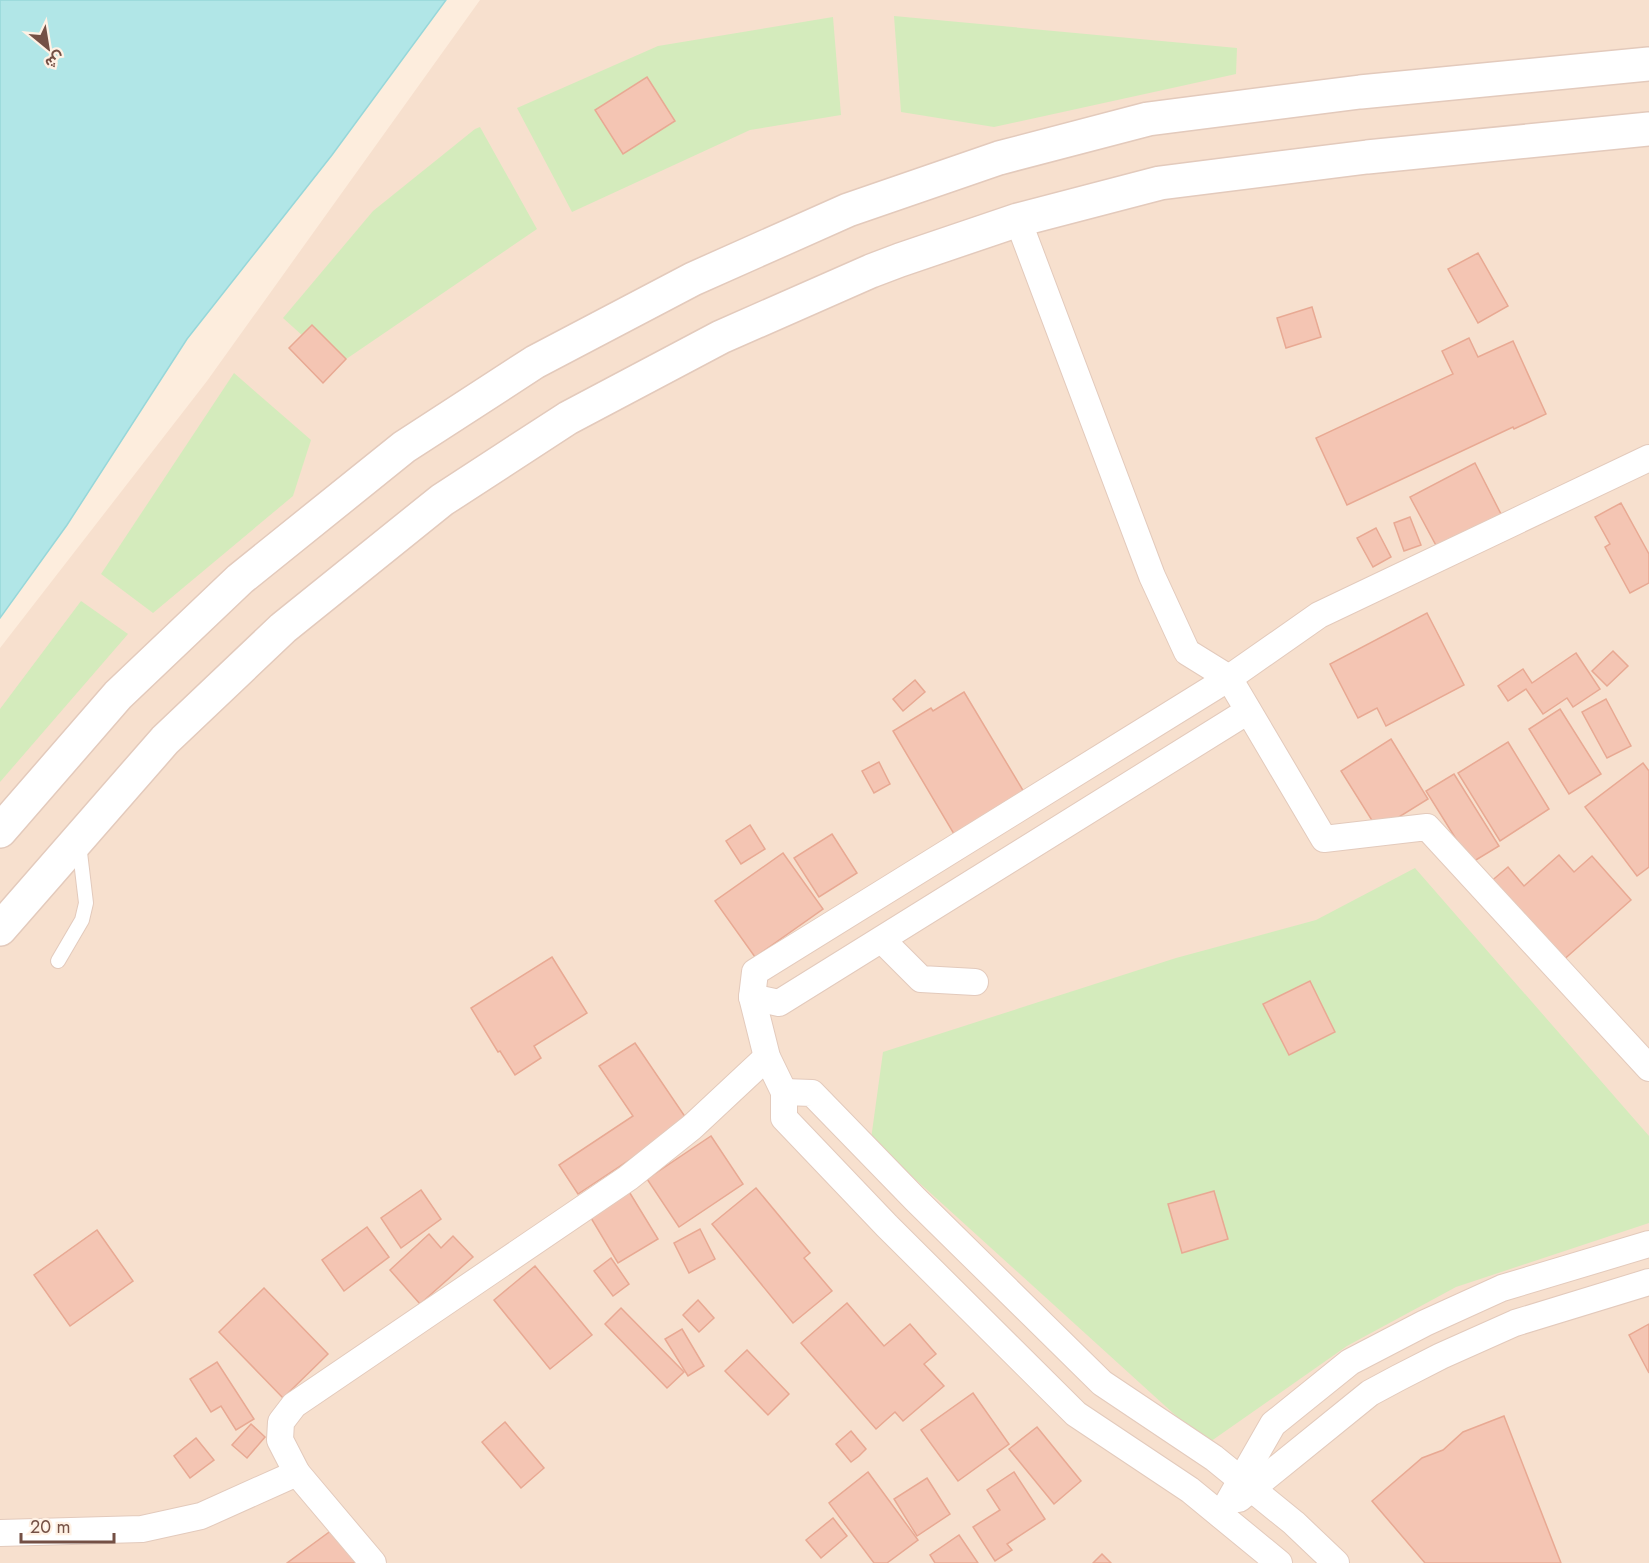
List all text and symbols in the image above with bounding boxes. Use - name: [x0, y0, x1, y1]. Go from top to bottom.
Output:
- north arrow: [18, 18, 78, 78]
- text: ش: [41, 46, 69, 75]
- scale bar: [21, 1506, 114, 1544]
- text: 20 m: [30, 1514, 70, 1540]

